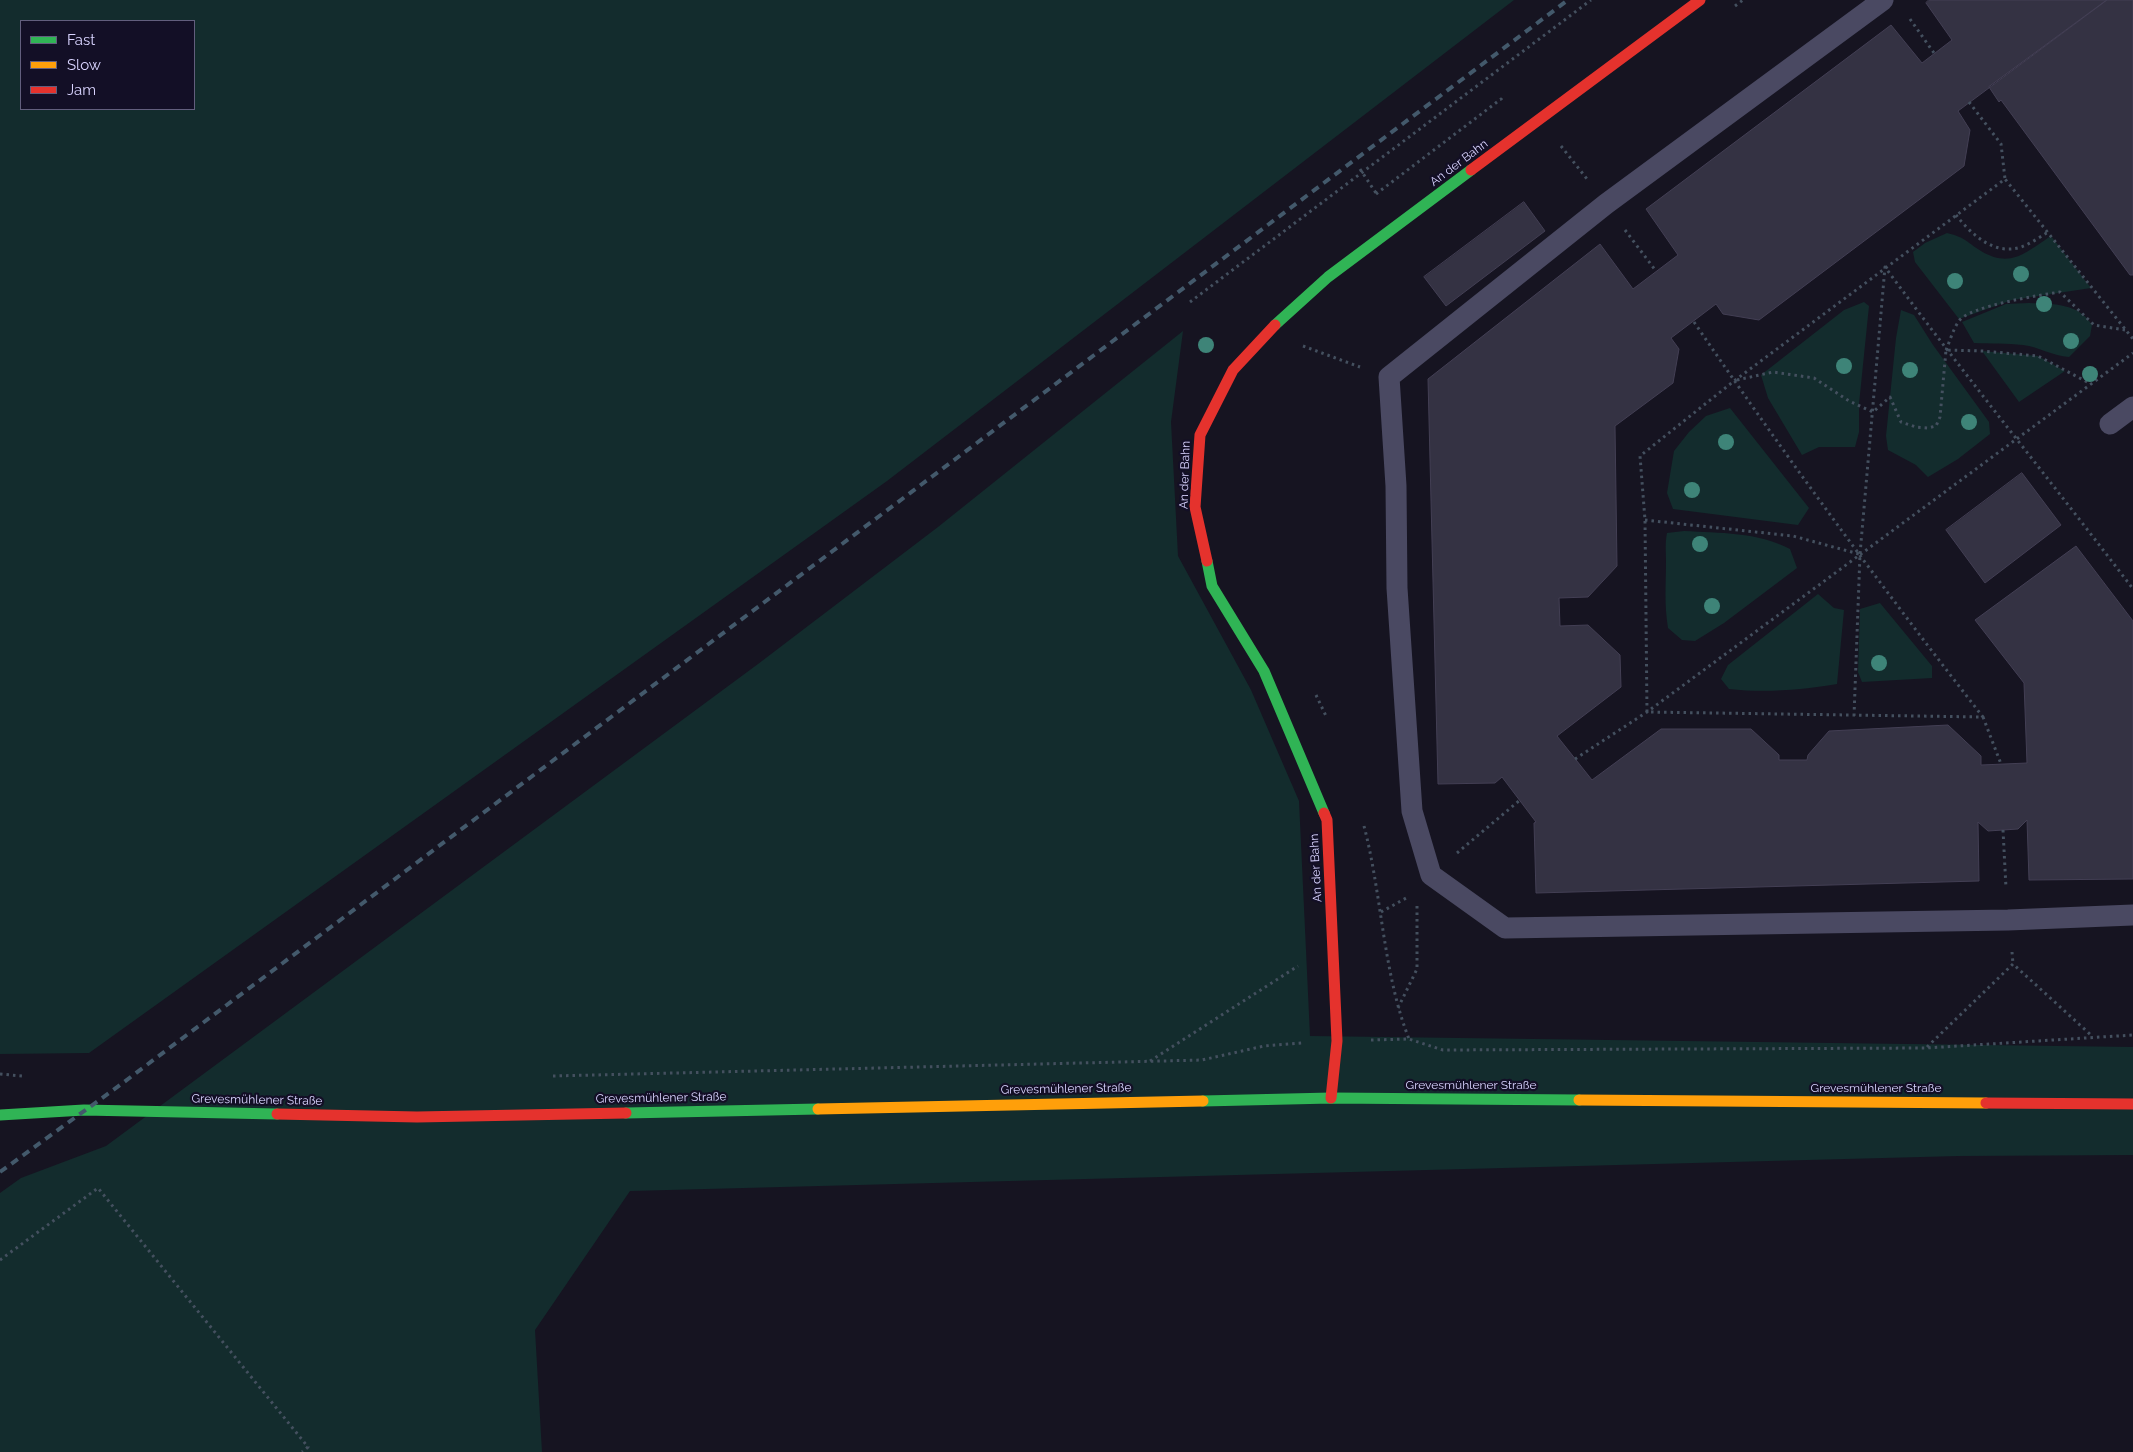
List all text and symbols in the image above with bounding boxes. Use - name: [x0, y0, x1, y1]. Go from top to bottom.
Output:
- legend: [20, 20, 195, 110]
- text: Fast: [67, 31, 95, 49]
- text: Slow: [67, 56, 101, 74]
- text: Jam: [67, 81, 96, 99]
- street label: An der Bahn: [1427, 137, 1491, 189]
- street label: An der Bahn: [1177, 441, 1193, 509]
- street label: An der Bahn: [1307, 833, 1325, 903]
- street label: Grevesmühlener Straße: [1406, 1078, 1536, 1092]
- street label: Grevesmühlener Straße: [1000, 1081, 1132, 1097]
- street label: Grevesmühlener Straße: [1811, 1081, 1941, 1095]
- street label: Grevesmühlener Straße: [595, 1090, 727, 1106]
- street label: Grevesmühlener Straße: [191, 1092, 323, 1108]

